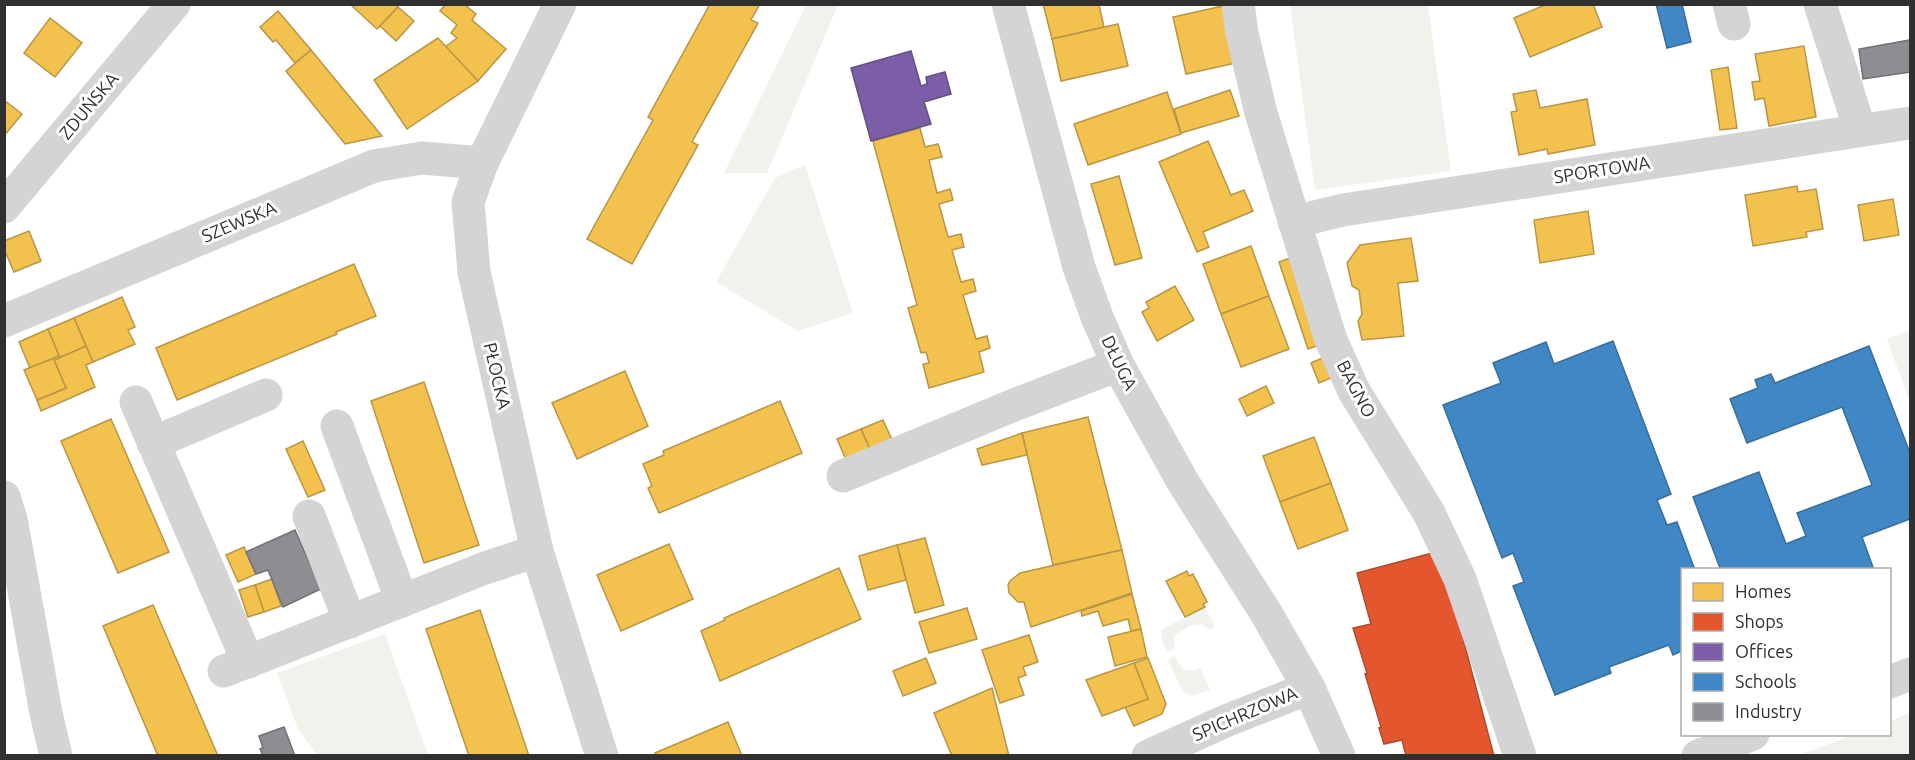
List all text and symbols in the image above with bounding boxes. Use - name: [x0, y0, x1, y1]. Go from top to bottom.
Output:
- street label: ZDUŃSKA: [54, 67, 122, 143]
- street label: SPORTOWA: [1552, 151, 1652, 186]
- street label: SZEWSKA: [198, 196, 279, 246]
- street label: DŁUGA: [1098, 332, 1142, 393]
- street label: PŁOCKA: [481, 340, 515, 411]
- street label: BAGNO: [1334, 357, 1380, 420]
- legend: [1681, 568, 1891, 736]
- text: Homes: [1735, 581, 1792, 601]
- text: Shops: [1735, 611, 1784, 631]
- text: Offices: [1735, 641, 1793, 661]
- text: Schools: [1735, 671, 1797, 691]
- street label: SPICHRZOWA: [1189, 682, 1300, 744]
- text: Industry: [1735, 701, 1802, 721]

